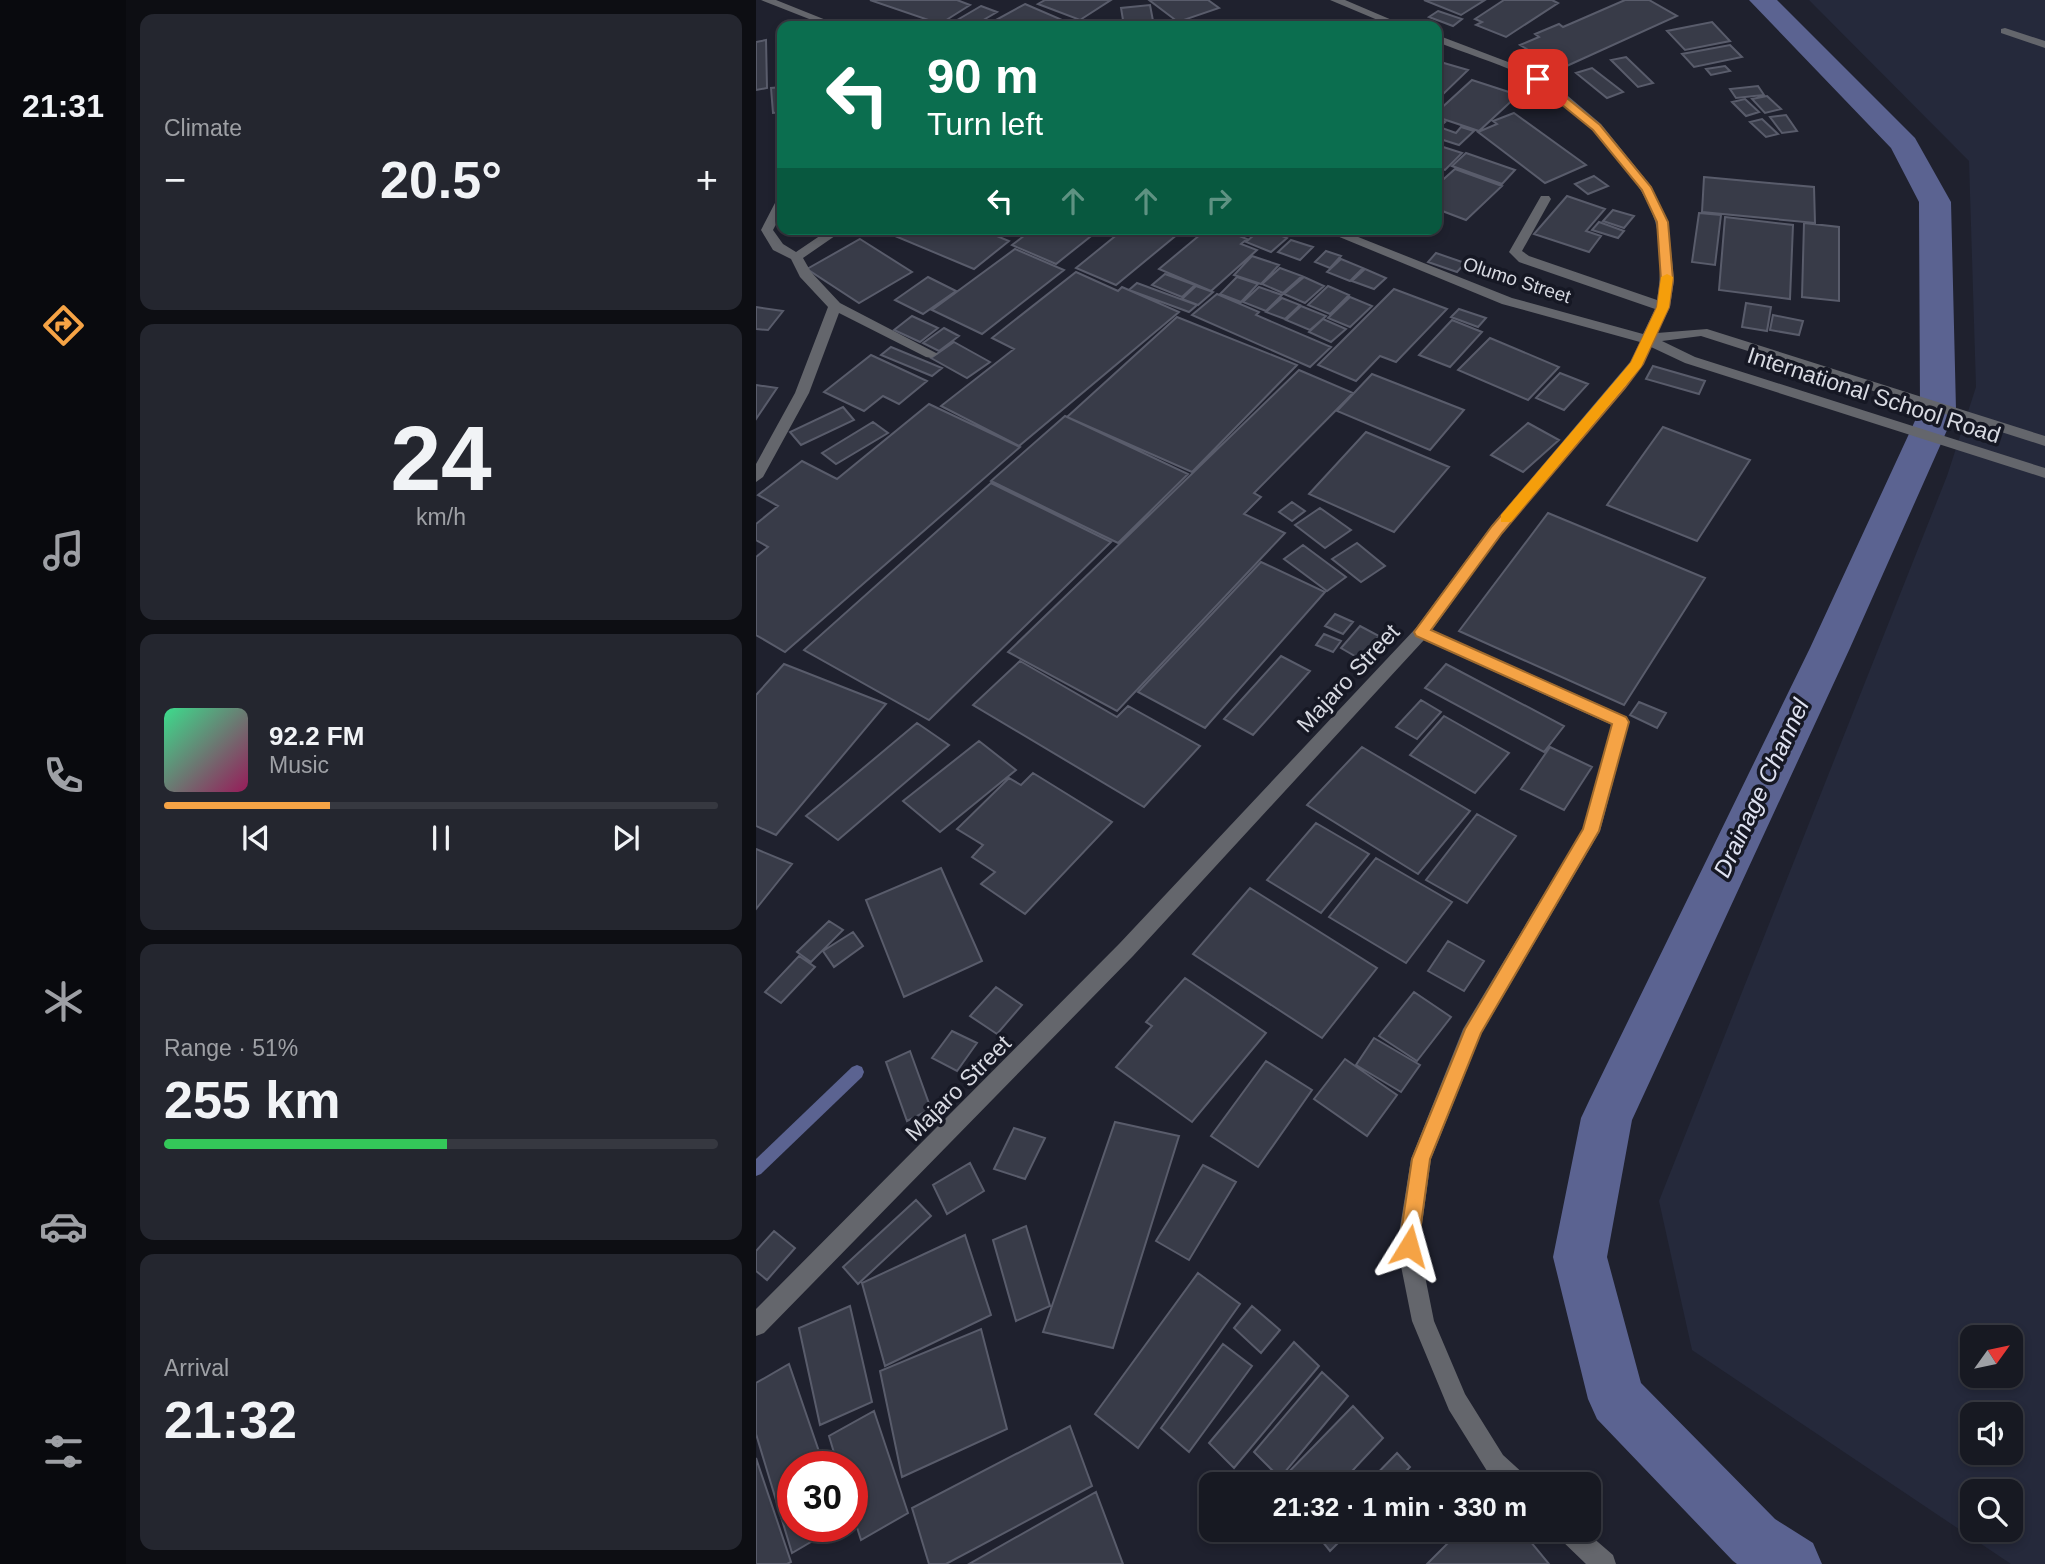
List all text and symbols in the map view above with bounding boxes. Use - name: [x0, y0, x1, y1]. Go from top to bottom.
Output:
- icon: left: [812, 49, 903, 140]
- text: 90 m: [927, 49, 1039, 103]
- pin: [1508, 49, 1568, 109]
- icon: arrive: [1519, 60, 1557, 98]
- text: 21:31: [22, 88, 104, 124]
- text: Turn left: [927, 106, 1043, 142]
- text: Climate: [164, 115, 242, 141]
- text: 20.5°: [380, 151, 502, 209]
- text: −: [164, 159, 186, 201]
- text: +: [696, 159, 718, 201]
- icon: left: [981, 182, 1019, 220]
- icon: ahead: [1054, 182, 1092, 220]
- icon: ahead: [1127, 182, 1165, 220]
- icon: right: [1200, 182, 1238, 220]
- street label: Olumo Street: [1461, 253, 1574, 308]
- icon: directions: [39, 301, 88, 350]
- street label: International School Road: [1744, 342, 2004, 448]
- text: 24: [390, 408, 492, 509]
- text: km/h: [416, 504, 466, 530]
- icon: music: [39, 526, 88, 575]
- street label: Majaro Street: [1291, 618, 1405, 737]
- water label: Drainage Channel: [1708, 694, 1814, 881]
- text: 92.2 FM: [269, 721, 364, 751]
- icon: phone: [39, 751, 88, 800]
- text: Music: [269, 752, 329, 778]
- icon: previous: [237, 819, 275, 857]
- icon: pause: [422, 819, 460, 857]
- icon: next: [607, 819, 645, 857]
- icon: climate: [39, 977, 88, 1026]
- street label: Majaro Street: [900, 1030, 1016, 1146]
- text: Range · 51%: [164, 1035, 298, 1061]
- text: 255 km: [164, 1071, 340, 1129]
- icon: car: [39, 1202, 88, 1251]
- position arrow: [1372, 1209, 1446, 1283]
- north arrow: [1960, 1325, 2023, 1388]
- map controls: [1960, 1325, 2023, 1542]
- text: Arrival: [164, 1355, 229, 1381]
- text: 21:32: [164, 1391, 297, 1449]
- button: sound: [1960, 1402, 2023, 1465]
- icon: filters: [39, 1427, 88, 1476]
- speed limit sign: 30: [777, 1451, 868, 1542]
- button: search: [1960, 1479, 2023, 1542]
- text: 21:32 · 1 min · 330 m: [1273, 1492, 1527, 1522]

